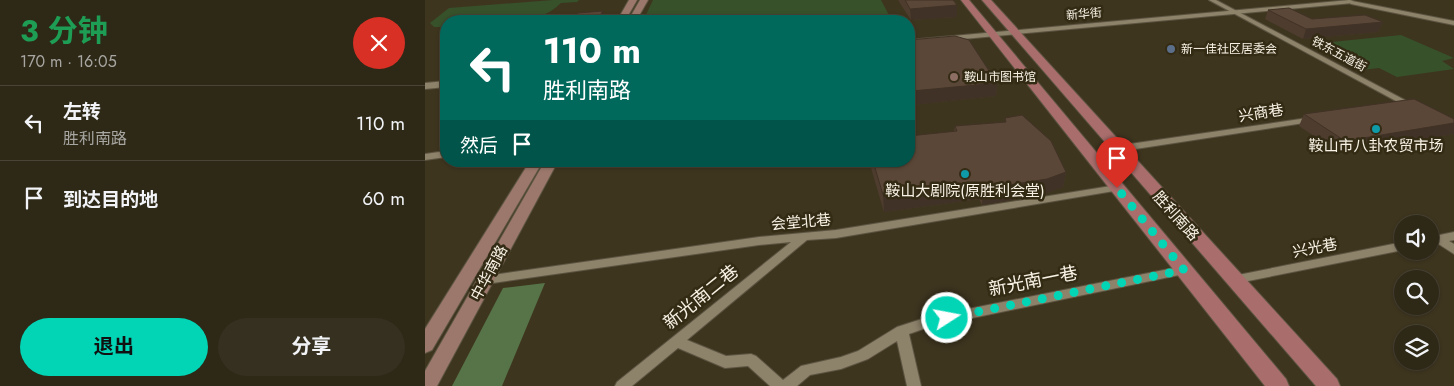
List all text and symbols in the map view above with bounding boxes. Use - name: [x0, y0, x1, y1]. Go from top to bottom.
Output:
- street label: 新华街: [1065, 3, 1103, 25]
- text: 3 分钟: [20, 9, 108, 52]
- button: close: [353, 17, 405, 69]
- text: 110 m: [543, 26, 641, 76]
- street label: 铁东五道街: [1308, 32, 1370, 76]
- icon: left: [460, 35, 525, 100]
- place label: 新一佳社区居委会: [1181, 40, 1277, 58]
- marker: 新一佳社区居委会: [1165, 43, 1177, 55]
- text: 170 m · 16:05: [20, 50, 117, 73]
- place label: 鞍山市图书馆: [964, 68, 1036, 86]
- marker: 鞍山市图书馆: [948, 71, 960, 83]
- text: 胜利南路: [543, 74, 631, 106]
- text: 左转: [63, 98, 101, 125]
- street label: 兴商巷: [1237, 99, 1285, 127]
- icon: left: [20, 109, 48, 137]
- text: 110 m: [356, 110, 405, 137]
- marker: 鞍山市八卦农贸市场: [1370, 123, 1382, 135]
- text: 胜利南路: [63, 127, 127, 150]
- icon: arrive: [508, 130, 536, 158]
- text: 然后: [460, 132, 498, 159]
- place label: 鞍山市八卦农贸市场: [1308, 135, 1444, 157]
- pin: [1096, 137, 1138, 188]
- icon: arrive: [1103, 144, 1131, 172]
- marker: 鞍山大剧院(原胜利会堂): [959, 168, 971, 180]
- place label: 鞍山大剧院(原胜利会堂): [885, 180, 1045, 202]
- icon: arrive: [20, 184, 48, 212]
- text: 60 m: [362, 185, 405, 212]
- text: 到达目的地: [63, 186, 158, 213]
- street label: 胜利南路: [1148, 186, 1204, 246]
- street label: 会堂北巷: [770, 208, 832, 236]
- map controls: [1394, 215, 1439, 370]
- button: sound: [1394, 215, 1439, 260]
- street label: 兴光巷: [1291, 233, 1339, 263]
- street label: 中华南路: [465, 241, 513, 305]
- street label: 新光南二巷: [658, 259, 744, 335]
- street label: 新光南一巷: [986, 260, 1080, 302]
- button: search: [1394, 270, 1439, 315]
- position arrow: [920, 291, 972, 343]
- button: 退出: [20, 318, 208, 376]
- button: 分享: [218, 318, 405, 376]
- button: layers: [1394, 325, 1439, 370]

